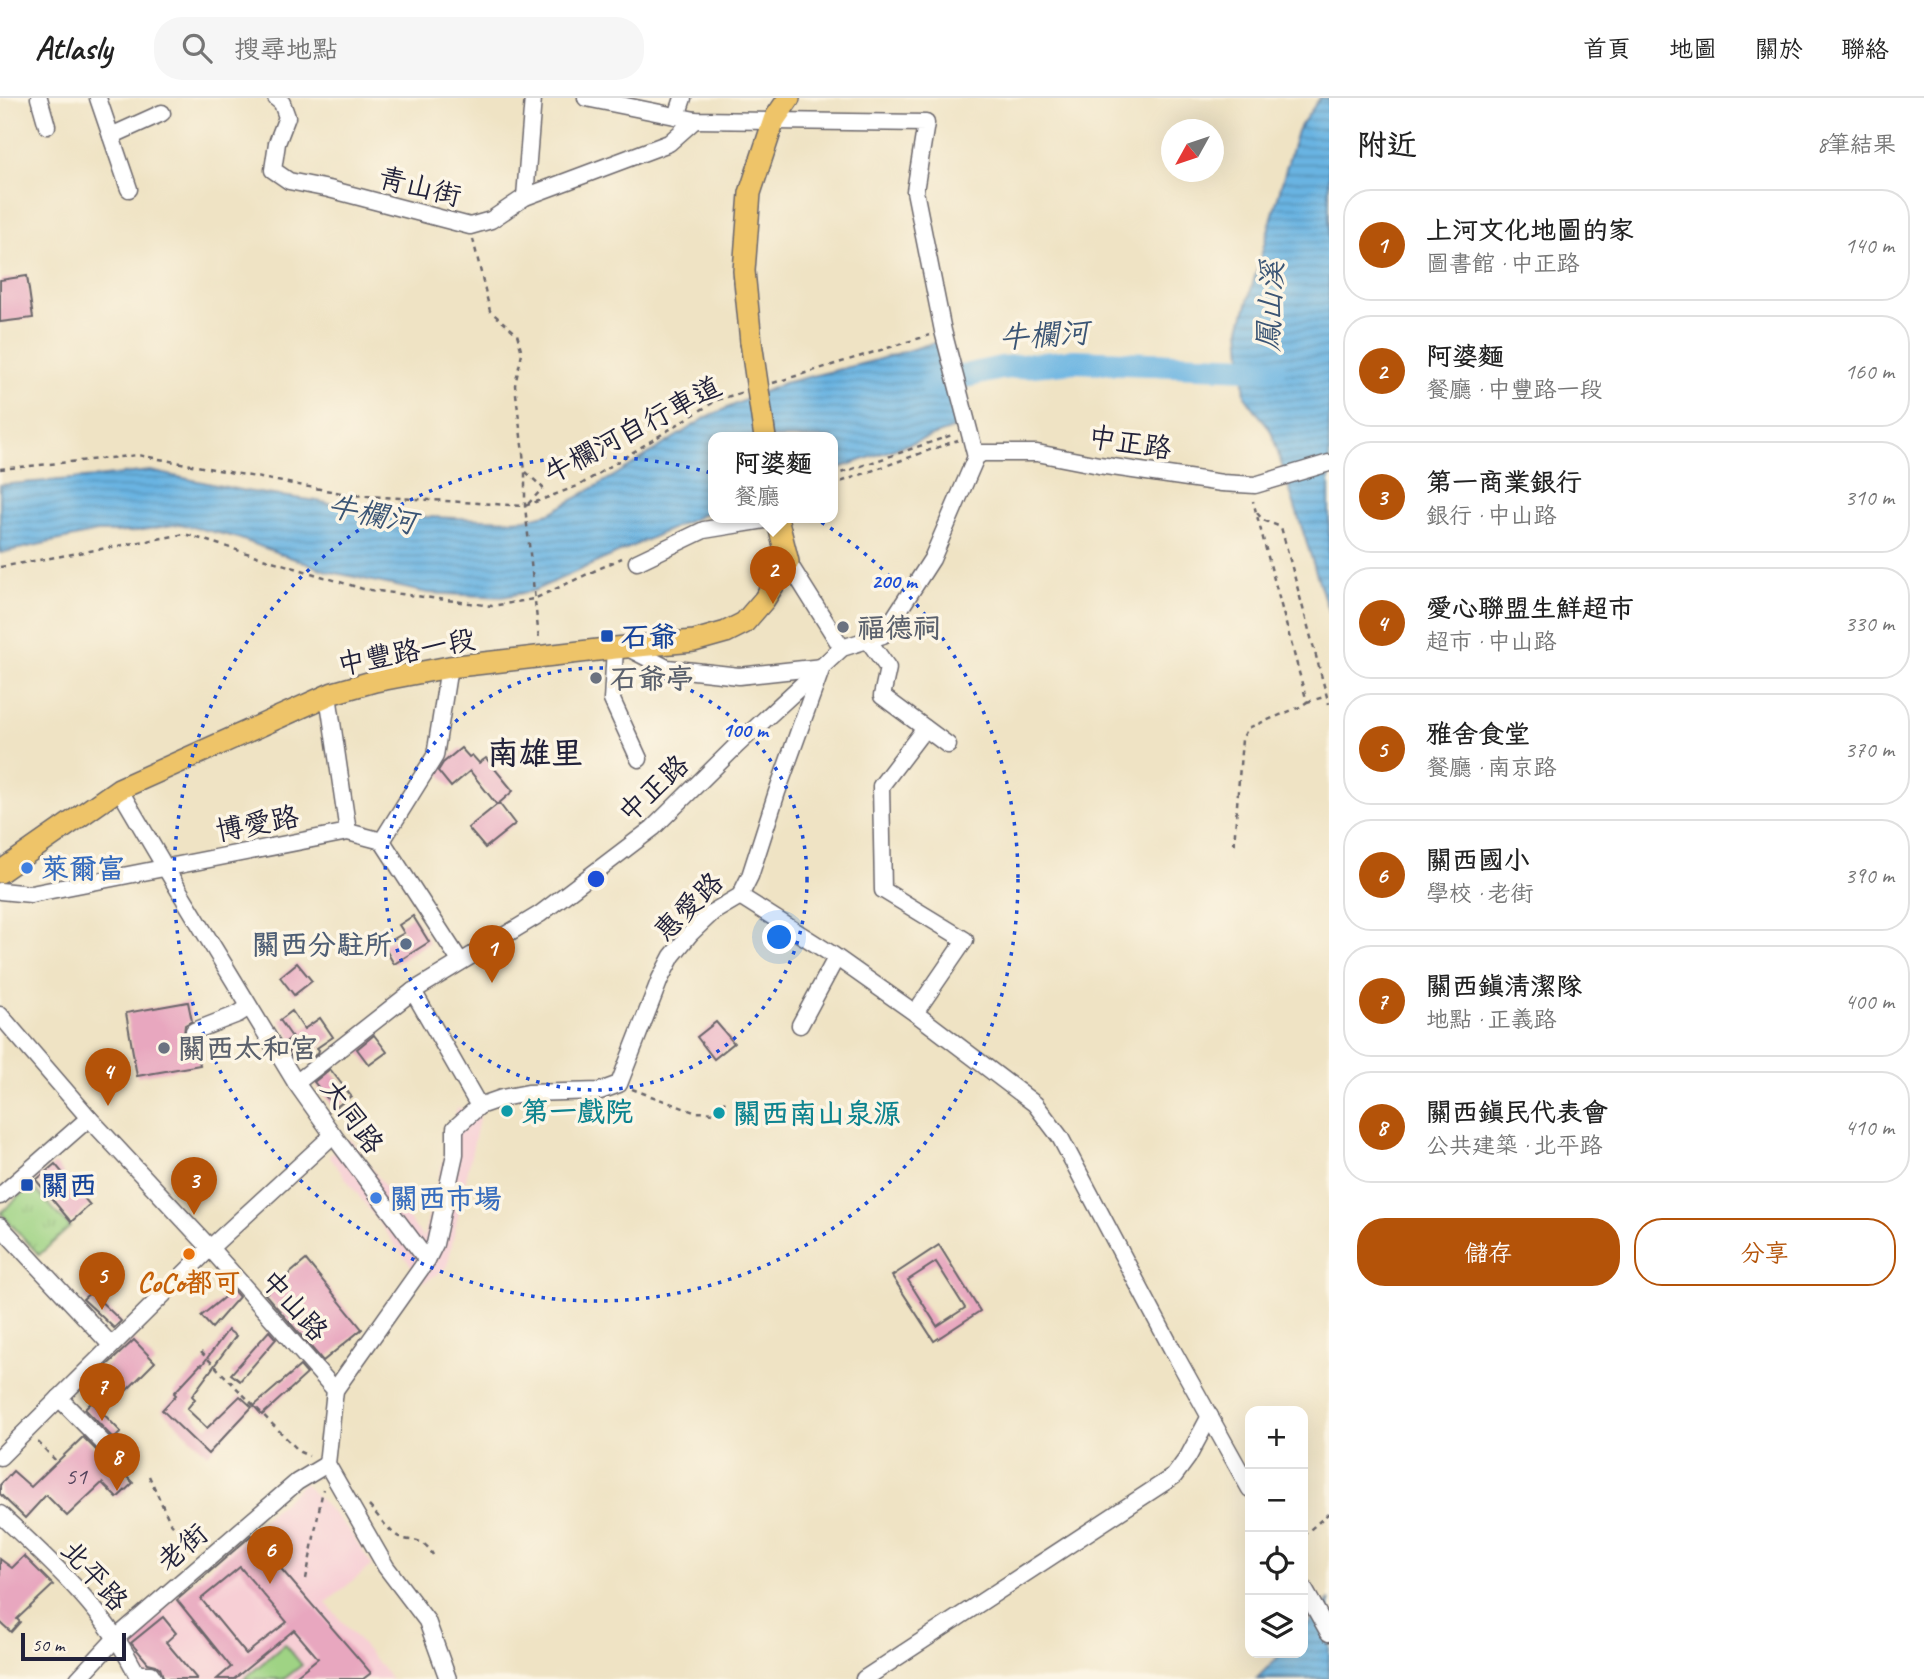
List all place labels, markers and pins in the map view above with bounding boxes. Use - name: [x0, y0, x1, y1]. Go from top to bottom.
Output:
- pin: 2: [750, 546, 796, 604]
- place label: 福德祠: [857, 610, 941, 645]
- place label: 石爺: [621, 619, 677, 654]
- marker: 福德祠: [835, 619, 851, 635]
- marker: 石爺: [599, 628, 615, 644]
- place label: 石爺亭: [610, 661, 694, 696]
- marker: 石爺亭: [588, 670, 604, 686]
- place label: 萊爾富: [41, 851, 125, 886]
- marker: 萊爾富: [19, 860, 35, 876]
- centre of rings: [584, 867, 608, 891]
- pin: 1: [469, 925, 515, 983]
- place label: 關西分駐所: [252, 927, 392, 962]
- marker: 關西分駐所: [398, 936, 414, 952]
- place label: 關西太和宮: [178, 1031, 318, 1066]
- marker: 關西太和宮: [156, 1040, 172, 1056]
- pin: 4: [85, 1048, 131, 1106]
- place label: 第一戲院: [521, 1094, 633, 1129]
- place label: 關西南山泉源: [733, 1096, 901, 1131]
- marker: 第一戲院: [499, 1103, 515, 1119]
- marker: 關西南山泉源: [711, 1105, 727, 1121]
- pin: 3: [171, 1157, 217, 1215]
- place label: 關西: [41, 1168, 97, 1203]
- marker: 關西: [19, 1177, 35, 1193]
- place label: 關西市場: [390, 1181, 502, 1216]
- marker: 關西市場: [368, 1190, 384, 1206]
- marker: CoCo都可: [181, 1246, 197, 1262]
- pin: 5: [79, 1252, 125, 1310]
- place label: CoCo都可: [137, 1265, 241, 1300]
- pin: 7: [79, 1363, 125, 1421]
- pin: 8: [94, 1433, 140, 1491]
- pin: 6: [247, 1526, 293, 1584]

